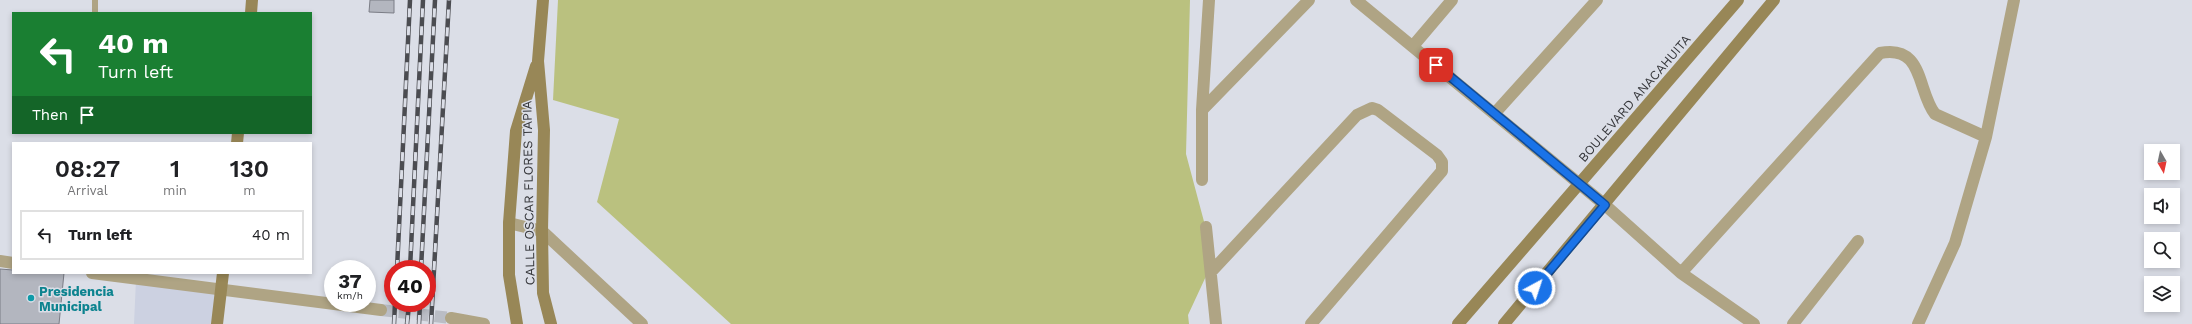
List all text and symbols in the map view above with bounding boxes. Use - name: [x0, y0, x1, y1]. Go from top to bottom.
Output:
- text: 40 m: [98, 27, 168, 60]
- icon: left: [32, 28, 84, 80]
- street label: BOULEVARD ANACAHUITA: [1575, 31, 1694, 165]
- pin: [1419, 48, 1453, 82]
- icon: arrive: [1425, 54, 1447, 76]
- text: Turn left: [98, 61, 173, 82]
- street label: CALLE OSCAR FLORES TAPIA: [519, 100, 538, 285]
- icon: arrive: [76, 104, 98, 126]
- text: Then: [32, 106, 68, 124]
- north arrow: [2144, 144, 2180, 180]
- map controls: [2144, 144, 2180, 312]
- text: 08:27: [55, 155, 120, 183]
- text: 1: [170, 155, 180, 183]
- text: 130: [230, 155, 269, 183]
- text: Arrival: [67, 183, 108, 198]
- text: min: [163, 183, 187, 198]
- text: m: [243, 183, 256, 198]
- button: sound: [2144, 188, 2180, 224]
- icon: left: [34, 224, 56, 246]
- text: Turn left: [68, 226, 132, 244]
- text: 40 m: [252, 226, 290, 244]
- button: search: [2144, 232, 2180, 268]
- speed limit sign: 40: [384, 260, 436, 312]
- position arrow: [1514, 267, 1556, 309]
- text: 37: [338, 269, 362, 293]
- button: layers: [2144, 276, 2180, 312]
- place label: Presidencia Municipal: [39, 284, 114, 314]
- text: km/h: [337, 290, 363, 301]
- marker: Presidencia Municipal: [26, 293, 36, 303]

